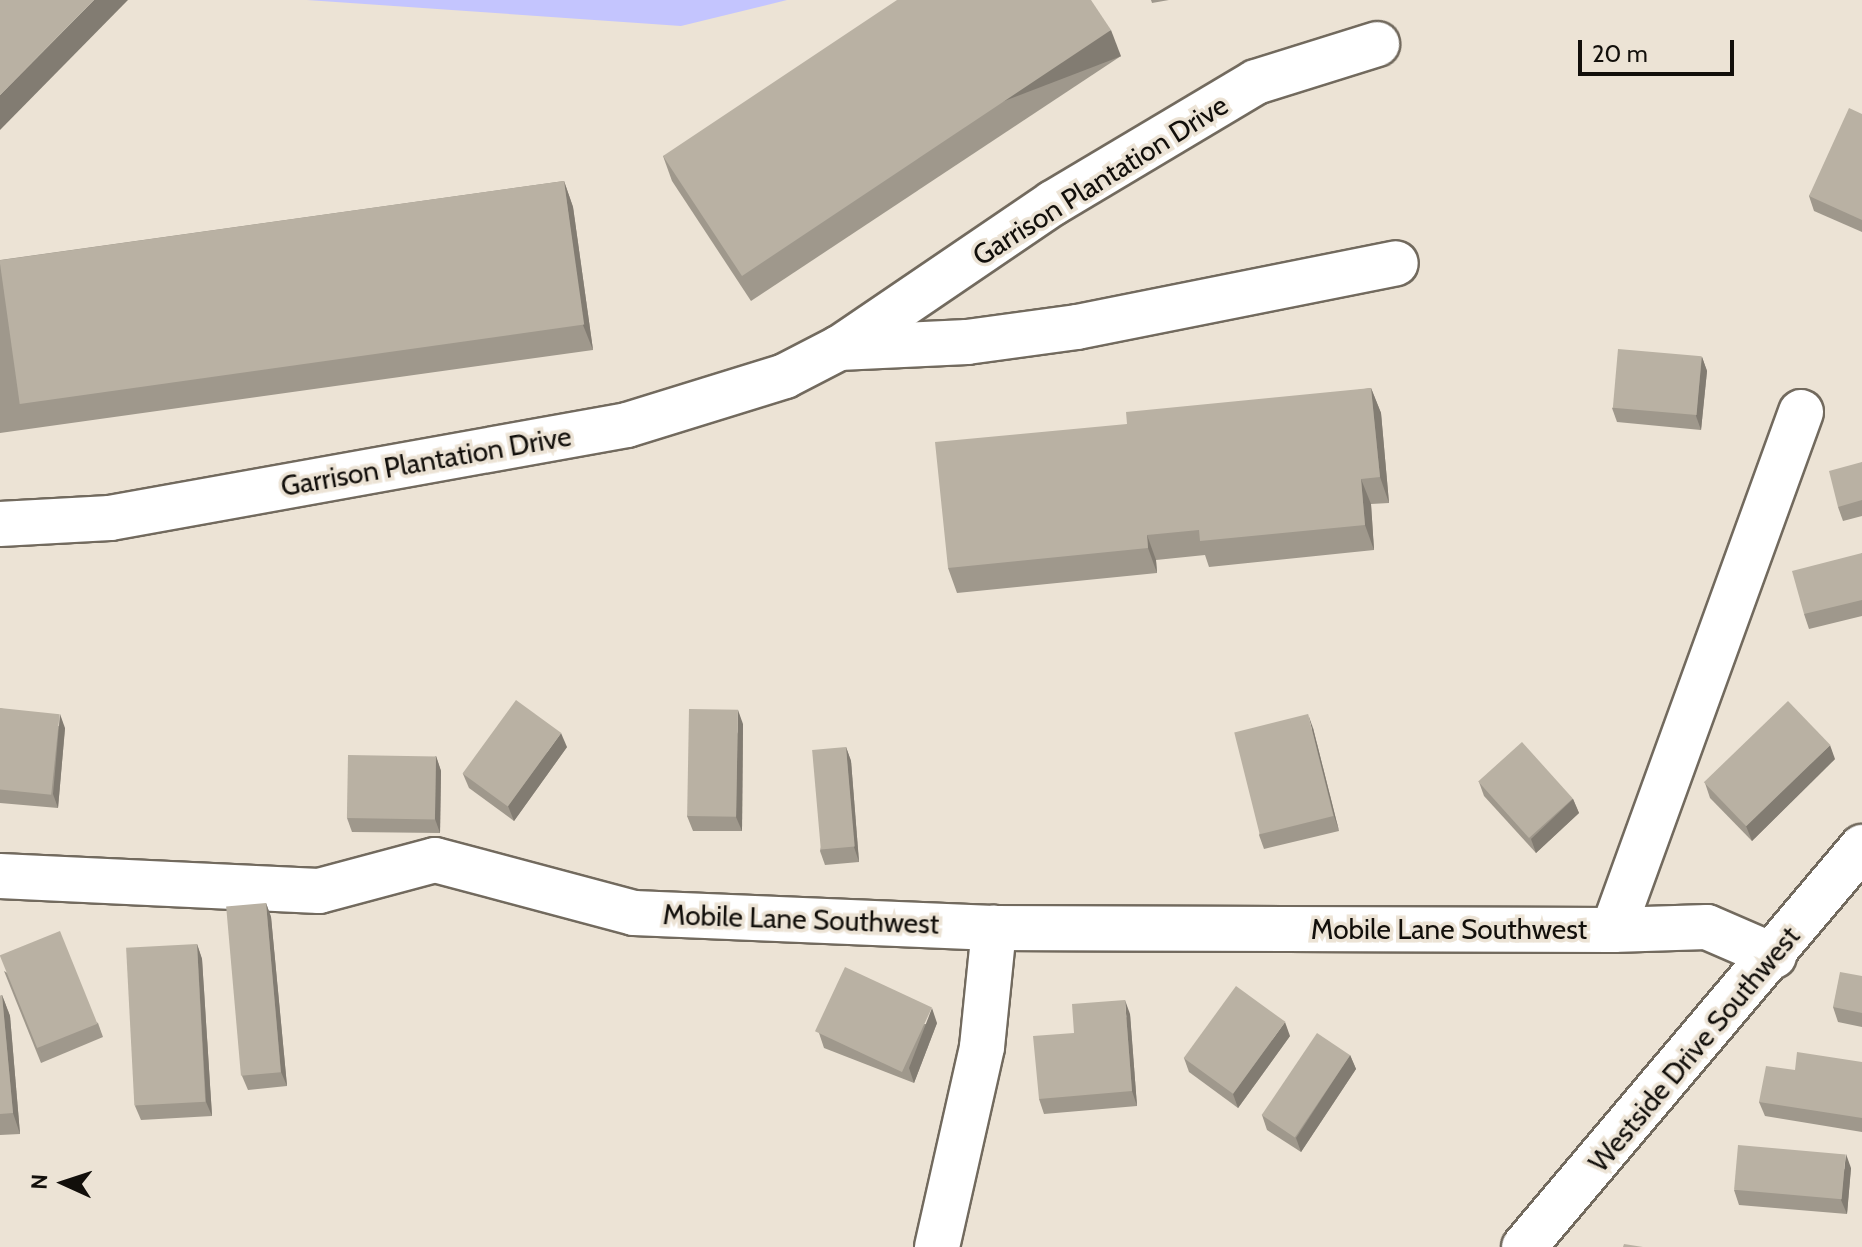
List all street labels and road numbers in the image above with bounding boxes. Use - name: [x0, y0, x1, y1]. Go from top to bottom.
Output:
- street label: Garrison Plantation Drive: [966, 88, 1234, 272]
- street label: Garrison Plantation Drive: [278, 419, 574, 503]
- street label: Mobile Lane Southwest: [662, 897, 940, 941]
- street label: Mobile Lane Southwest: [1311, 912, 1587, 946]
- street label: Westside Drive Southwest: [1582, 920, 1806, 1178]

